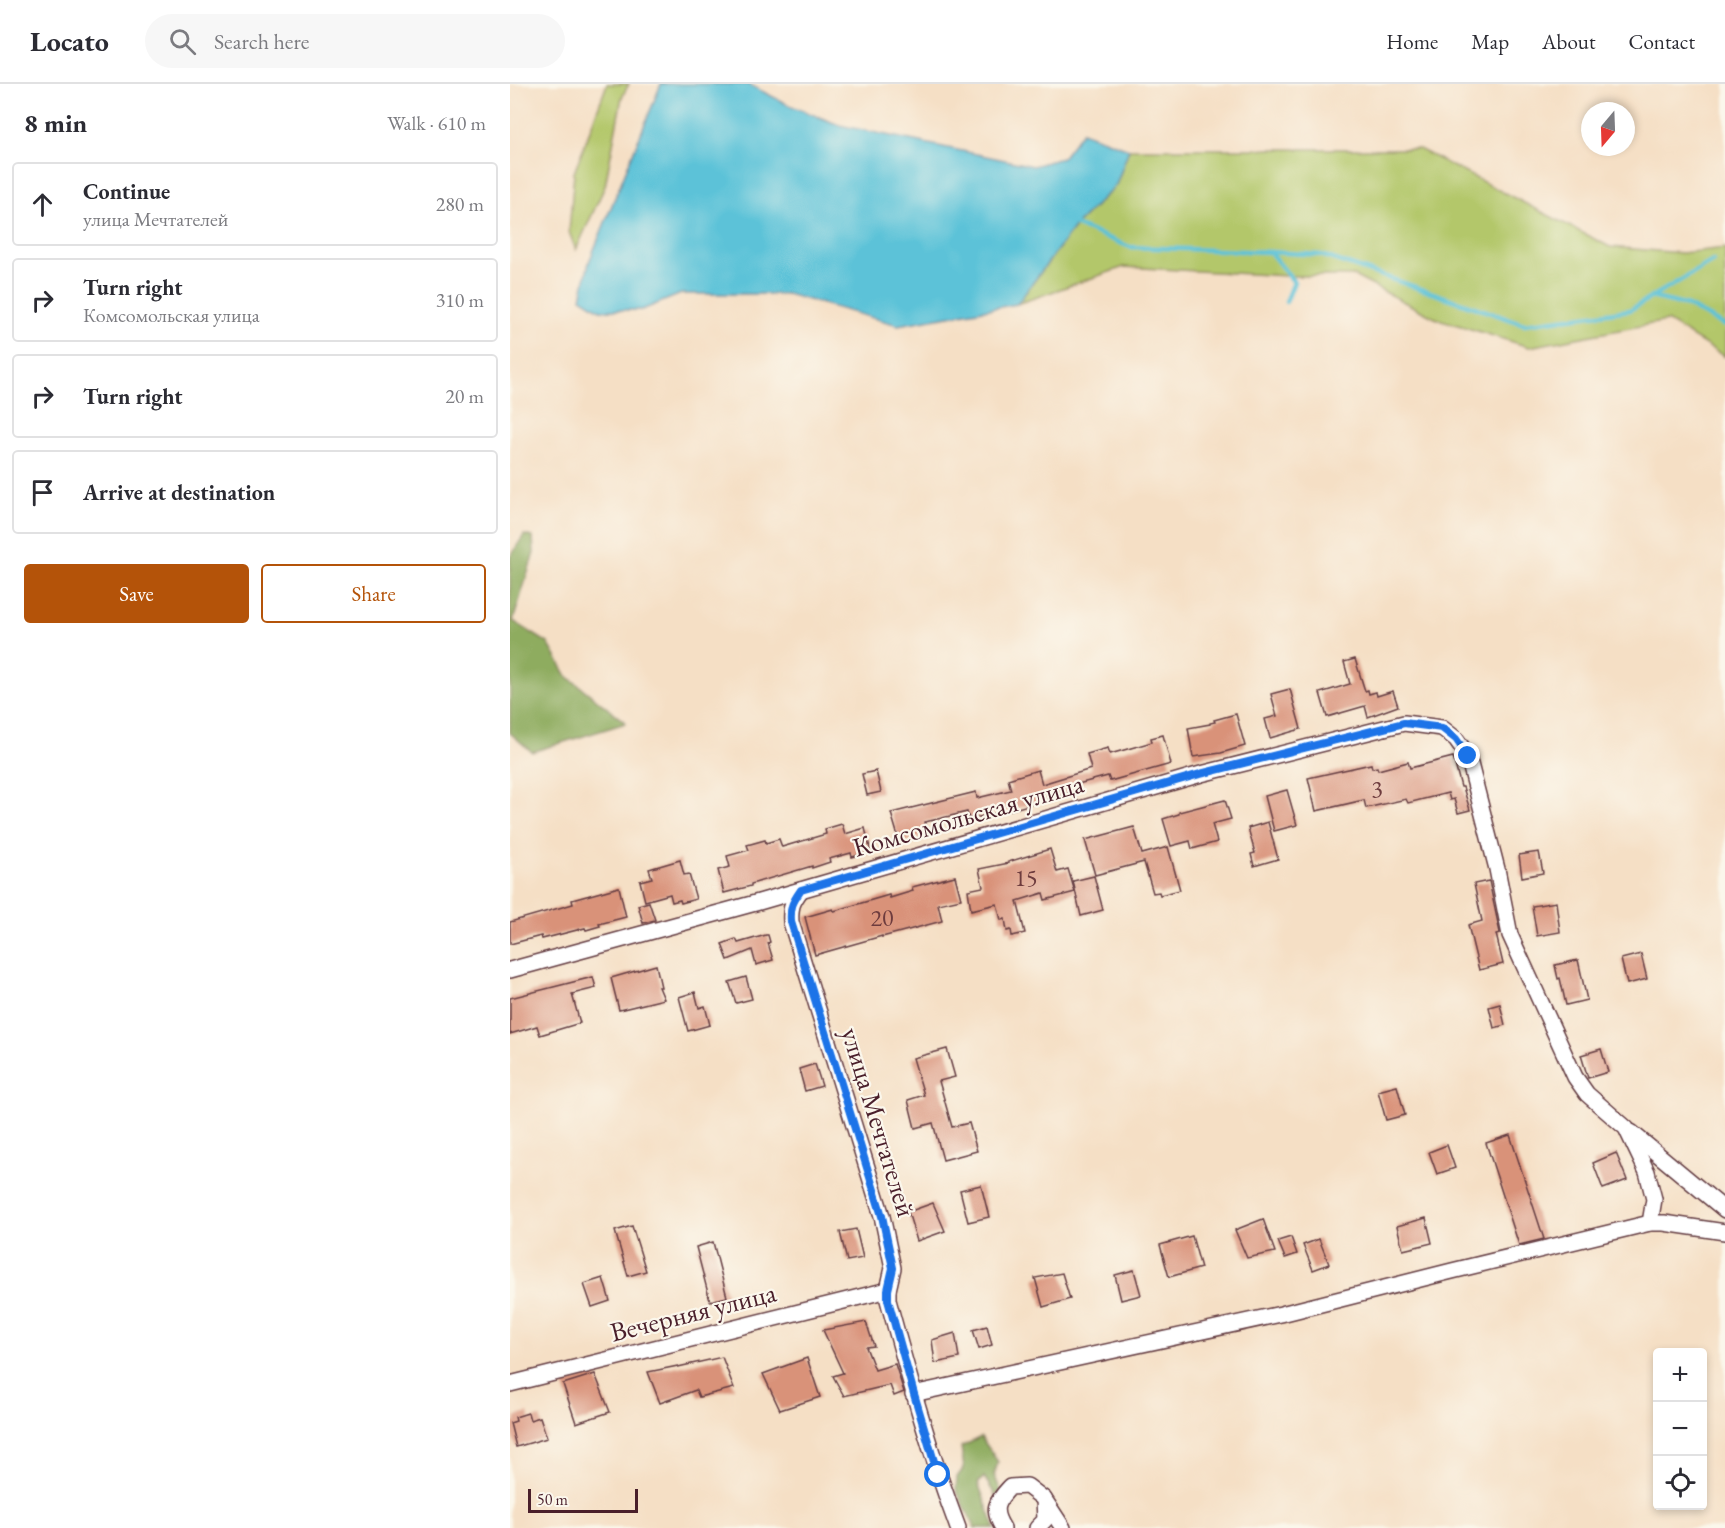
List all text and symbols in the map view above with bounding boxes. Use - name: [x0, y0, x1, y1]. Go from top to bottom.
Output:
- search box: [145, 14, 565, 68]
- text: Locato: [30, 23, 109, 59]
- icon: search: [166, 25, 199, 58]
- text: Search here: [214, 27, 309, 56]
- text: Home: [1386, 28, 1438, 55]
- text: Map: [1471, 28, 1509, 55]
- text: About: [1542, 28, 1595, 55]
- text: Contact: [1628, 28, 1695, 55]
- north arrow: [1581, 102, 1635, 156]
- text: 8 min: [24, 106, 87, 140]
- text: Walk · 610 m: [387, 110, 486, 136]
- text: Continue: [83, 177, 170, 206]
- icon: ahead: [26, 188, 59, 221]
- text: 280 m: [436, 191, 484, 217]
- text: улица Мечтателей: [83, 206, 228, 232]
- text: Turn right: [83, 273, 182, 302]
- icon: right: [26, 284, 59, 317]
- text: 310 m: [436, 287, 484, 313]
- text: Комсомольская улица: [83, 302, 260, 328]
- icon: right: [26, 380, 59, 413]
- text: Turn right: [83, 382, 182, 411]
- text: 20 m: [445, 383, 484, 409]
- icon: arrive: [26, 476, 59, 509]
- text: Arrive at destination: [83, 478, 275, 507]
- button: Save: [24, 564, 249, 623]
- button: Share: [261, 564, 486, 623]
- route end: [1454, 742, 1480, 768]
- street label: Комсомольская улица: [848, 765, 1088, 865]
- house number: 3: [1371, 773, 1383, 804]
- house number: 15: [1014, 862, 1038, 893]
- house number: 20: [870, 902, 894, 933]
- street label: улица Мечтателей: [834, 1023, 924, 1221]
- street label: Вечерняя улица: [606, 1274, 780, 1350]
- map controls: [1653, 1348, 1707, 1510]
- button: +: [1653, 1348, 1707, 1402]
- button: −: [1653, 1402, 1707, 1456]
- button: locate: [1653, 1456, 1707, 1510]
- route start: [924, 1461, 950, 1487]
- scale bar: [528, 1486, 638, 1514]
- text: 50 m: [537, 1489, 568, 1510]

